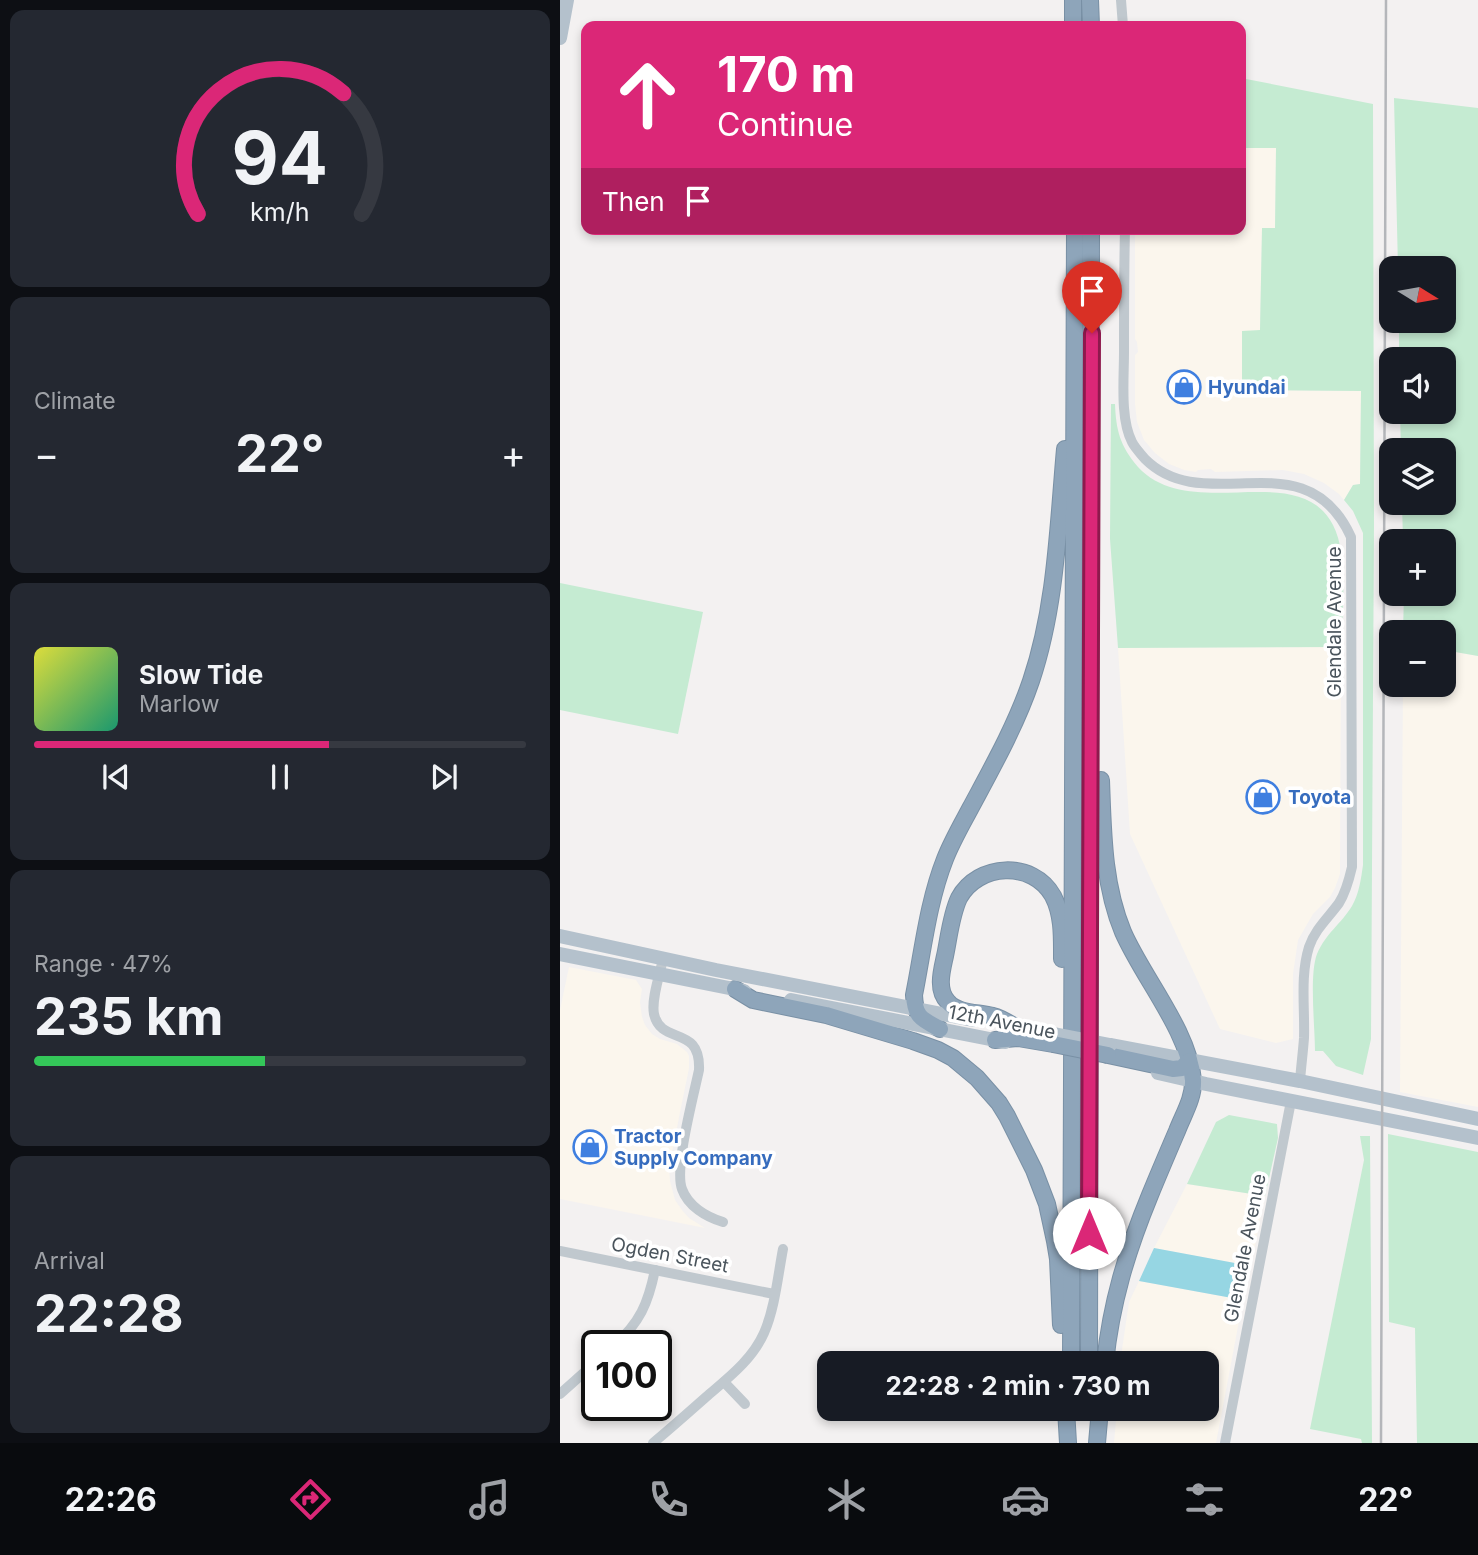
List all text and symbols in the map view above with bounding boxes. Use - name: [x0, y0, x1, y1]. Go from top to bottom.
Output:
- text: 170 m: [717, 45, 855, 104]
- icon: ahead: [602, 49, 693, 140]
- text: Continue: [717, 105, 853, 144]
- text: 94: [232, 114, 328, 203]
- icon: arrive: [679, 182, 717, 220]
- text: Then: [602, 186, 665, 217]
- text: km/h: [250, 197, 310, 227]
- north arrow: [1379, 256, 1456, 332]
- map controls: [1379, 256, 1456, 697]
- pin: [1062, 261, 1122, 333]
- icon: arrive: [1073, 272, 1111, 310]
- button: sound: [1379, 347, 1456, 424]
- shop icon: Hyundai: [1165, 368, 1203, 406]
- place label: Hyundai: [1208, 376, 1286, 399]
- text: Climate: [34, 387, 116, 415]
- text: 22°: [235, 422, 325, 485]
- text: −: [34, 431, 59, 477]
- text: +: [501, 431, 526, 477]
- button: layers: [1379, 438, 1456, 515]
- button: +: [1379, 529, 1456, 606]
- street label: Glendale Avenue: [1323, 546, 1346, 698]
- button: −: [1379, 620, 1456, 697]
- text: Slow Tide: [139, 659, 263, 690]
- text: Marlow: [139, 690, 219, 718]
- icon: previous: [97, 758, 135, 796]
- icon: pause: [261, 758, 299, 796]
- icon: next: [425, 758, 463, 796]
- shop icon: Toyota: [1244, 778, 1282, 816]
- place label: Toyota: [1288, 786, 1351, 809]
- text: Range · 47%: [34, 950, 173, 978]
- text: 235 km: [34, 985, 224, 1048]
- street label: 12th Avenue: [946, 1000, 1058, 1044]
- place label: Tractor Supply Company: [614, 1125, 773, 1170]
- shop icon: Tractor Supply Company: [571, 1128, 609, 1166]
- street label: Glendale Avenue: [1219, 1172, 1271, 1324]
- position arrow: [1052, 1196, 1126, 1270]
- street label: Ogden Street: [609, 1232, 731, 1278]
- text: Arrival: [34, 1247, 105, 1275]
- text: 22:28: [34, 1282, 183, 1345]
- speed limit sign: 100: [581, 1330, 672, 1421]
- text: 22:28 · 2 min · 730 m: [885, 1370, 1151, 1401]
- icon: directions: [286, 1475, 335, 1524]
- icon: music: [465, 1475, 514, 1524]
- icon: phone: [644, 1475, 693, 1524]
- icon: climate: [822, 1475, 871, 1524]
- icon: car: [1001, 1475, 1050, 1524]
- icon: filters: [1180, 1475, 1229, 1524]
- text: 22:26: [65, 1480, 157, 1519]
- text: 22°: [1358, 1480, 1413, 1519]

